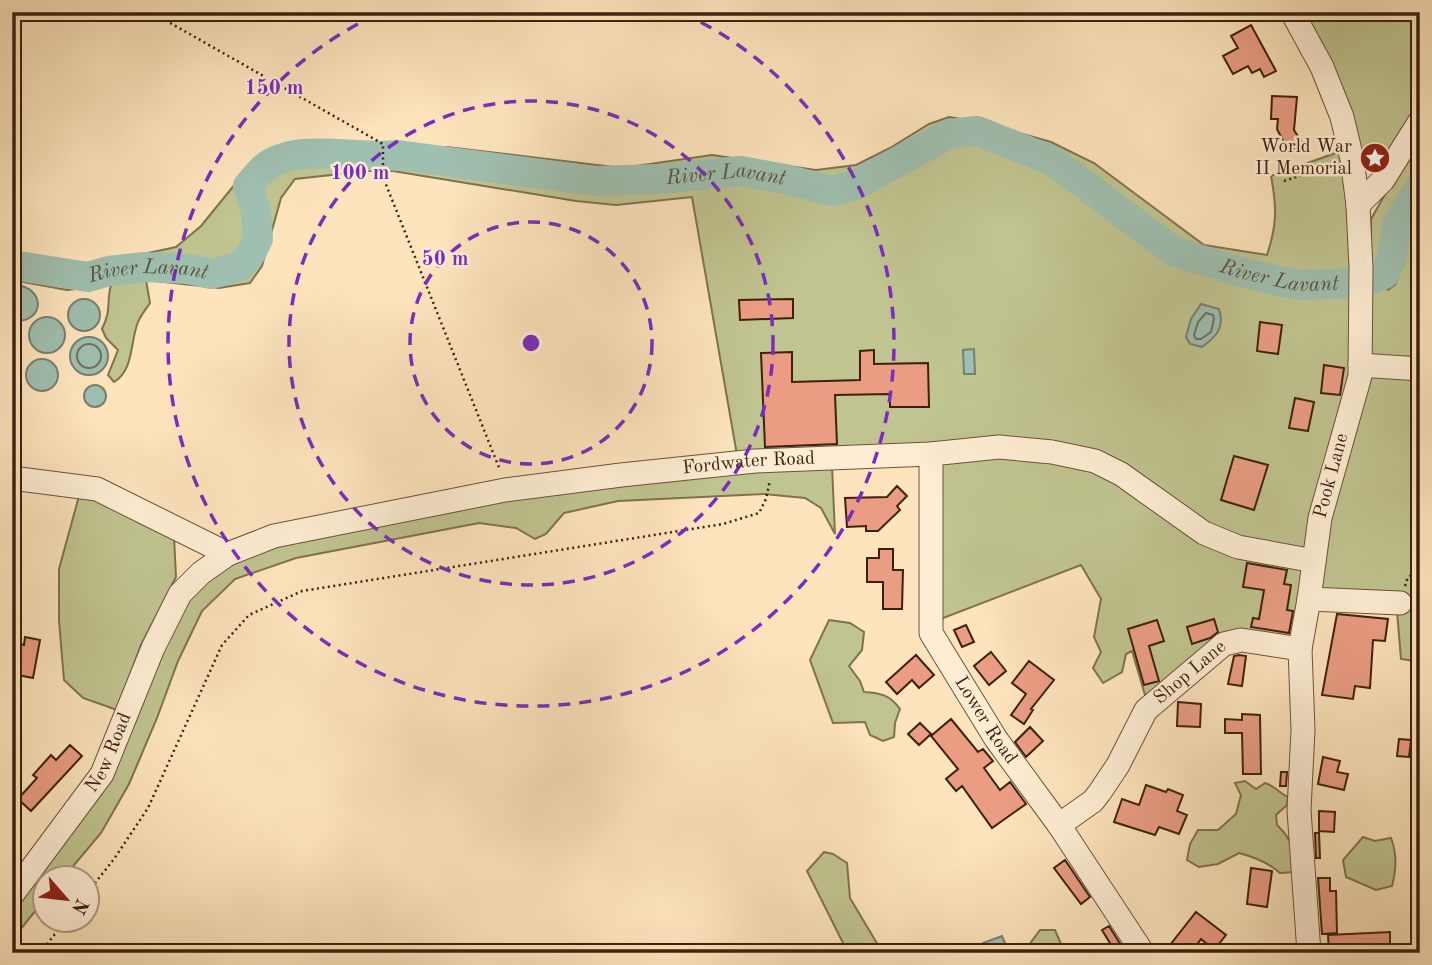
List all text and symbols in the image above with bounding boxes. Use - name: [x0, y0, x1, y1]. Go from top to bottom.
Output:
- text: 150 m: [244, 78, 304, 99]
- place label: World War II Memorial: [1255, 138, 1352, 179]
- place icon: World War II Memorial: [1358, 141, 1392, 175]
- water label: River Lavant: [664, 160, 788, 189]
- text: 100 m: [330, 163, 390, 184]
- text: 50 m: [421, 249, 469, 270]
- water label: River Lavant: [85, 256, 210, 287]
- water label: River Lavant: [1216, 256, 1339, 296]
- centre of rings: [519, 331, 543, 355]
- street label: Pook Lane: [1312, 431, 1352, 521]
- street label: Fordwater Road: [681, 449, 815, 478]
- street label: Shop Lane: [1150, 637, 1230, 708]
- street label: Lower Road: [951, 673, 1021, 768]
- street label: New Road: [82, 710, 135, 796]
- north arrow: [32, 864, 102, 934]
- text: N: [67, 895, 91, 917]

